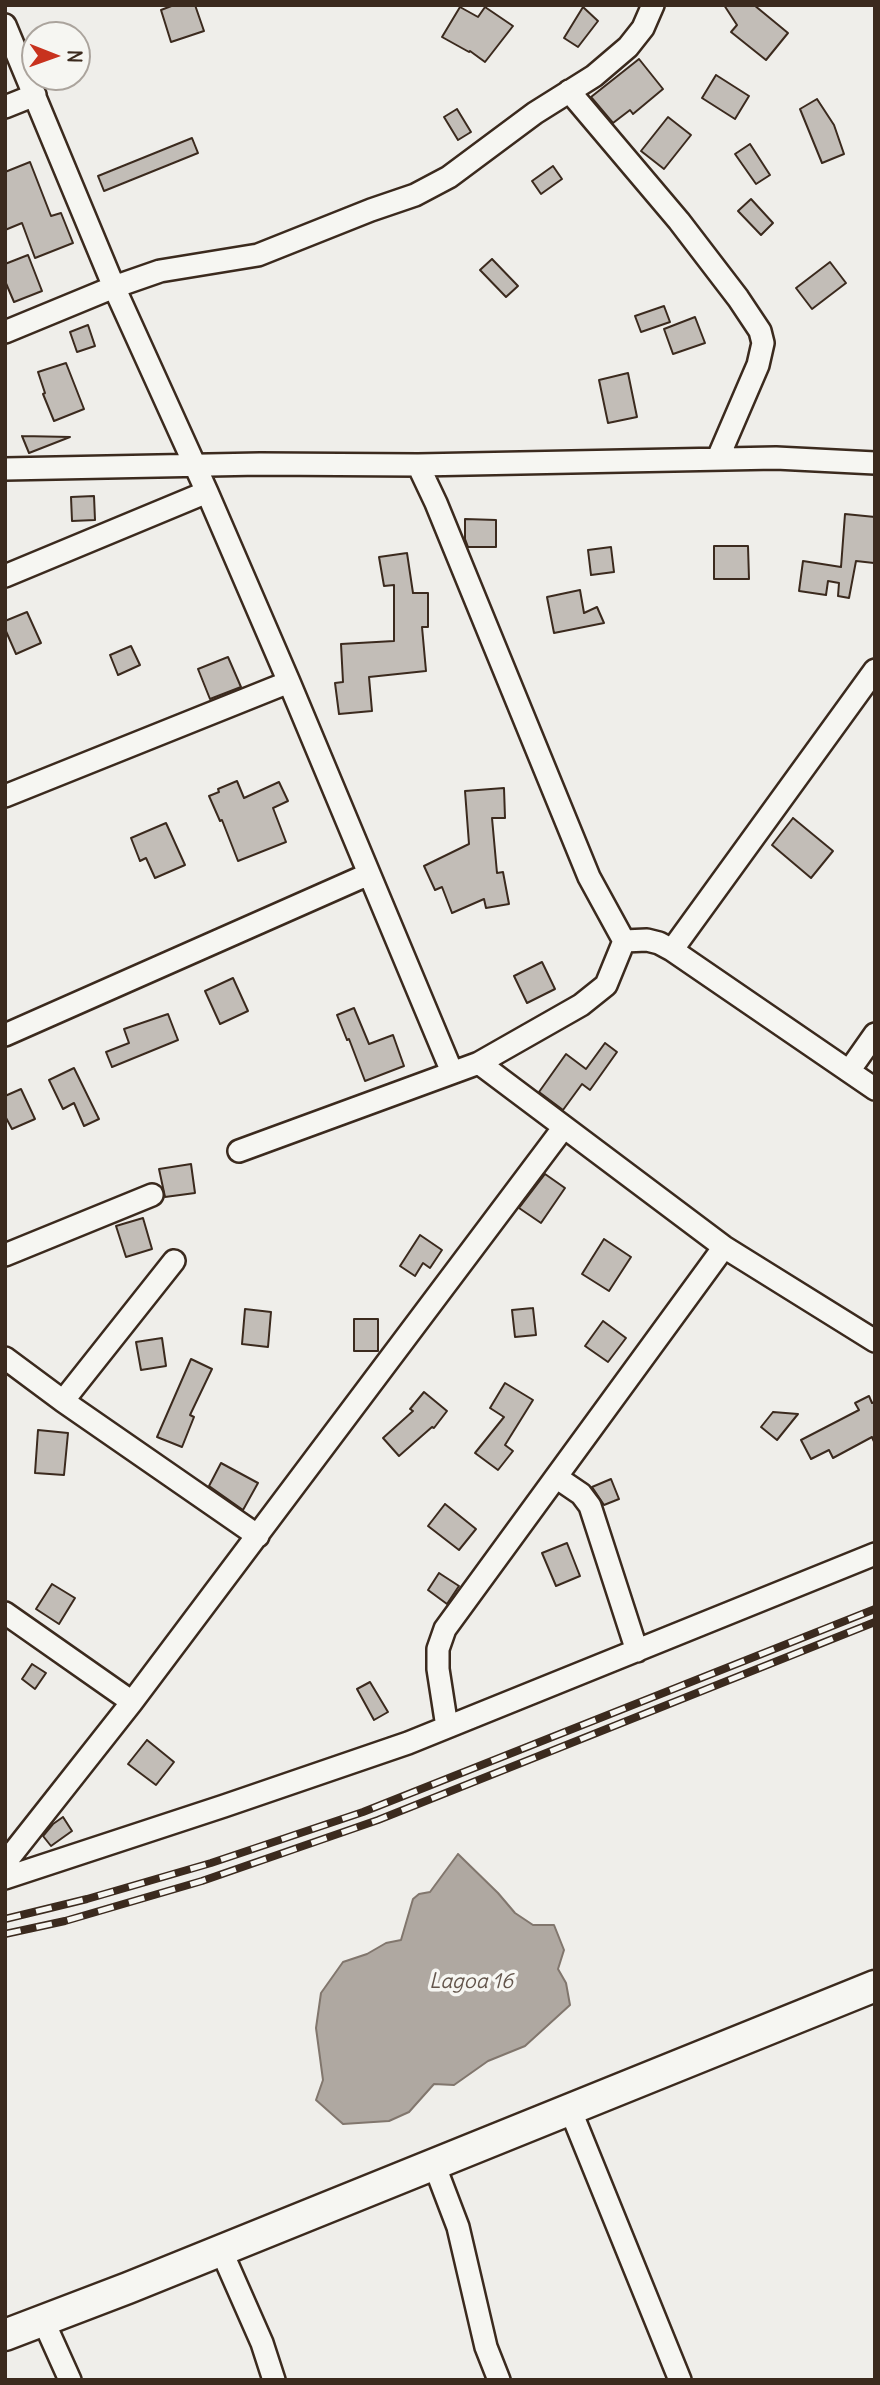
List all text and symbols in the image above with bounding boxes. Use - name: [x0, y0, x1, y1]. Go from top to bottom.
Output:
- north arrow: [21, 21, 91, 91]
- text: N: [63, 50, 87, 63]
- water label: Lagoa 16: [429, 1969, 513, 1995]

